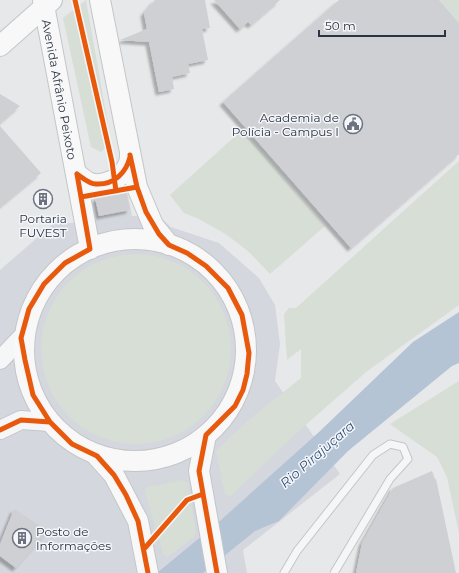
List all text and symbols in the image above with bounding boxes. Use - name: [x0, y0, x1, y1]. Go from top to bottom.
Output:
- scale bar: [319, 12, 445, 38]
- street label: Avenida Afrânio Peixoto: [39, 18, 80, 161]
- text: 50 m: [325, 18, 356, 33]
- place label: Academia de Polícia - Campus I: [232, 110, 339, 139]
- public building icon: Academia de Polícia - Campus I: [342, 113, 364, 135]
- building icon: Portaria FUVEST: [32, 188, 54, 210]
- place label: Portaria FUVEST: [19, 211, 67, 240]
- water label: Rio Pirajuçara: [277, 417, 358, 491]
- place label: Posto de Informações: [36, 524, 111, 553]
- building icon: Posto de Informações: [11, 527, 33, 549]

